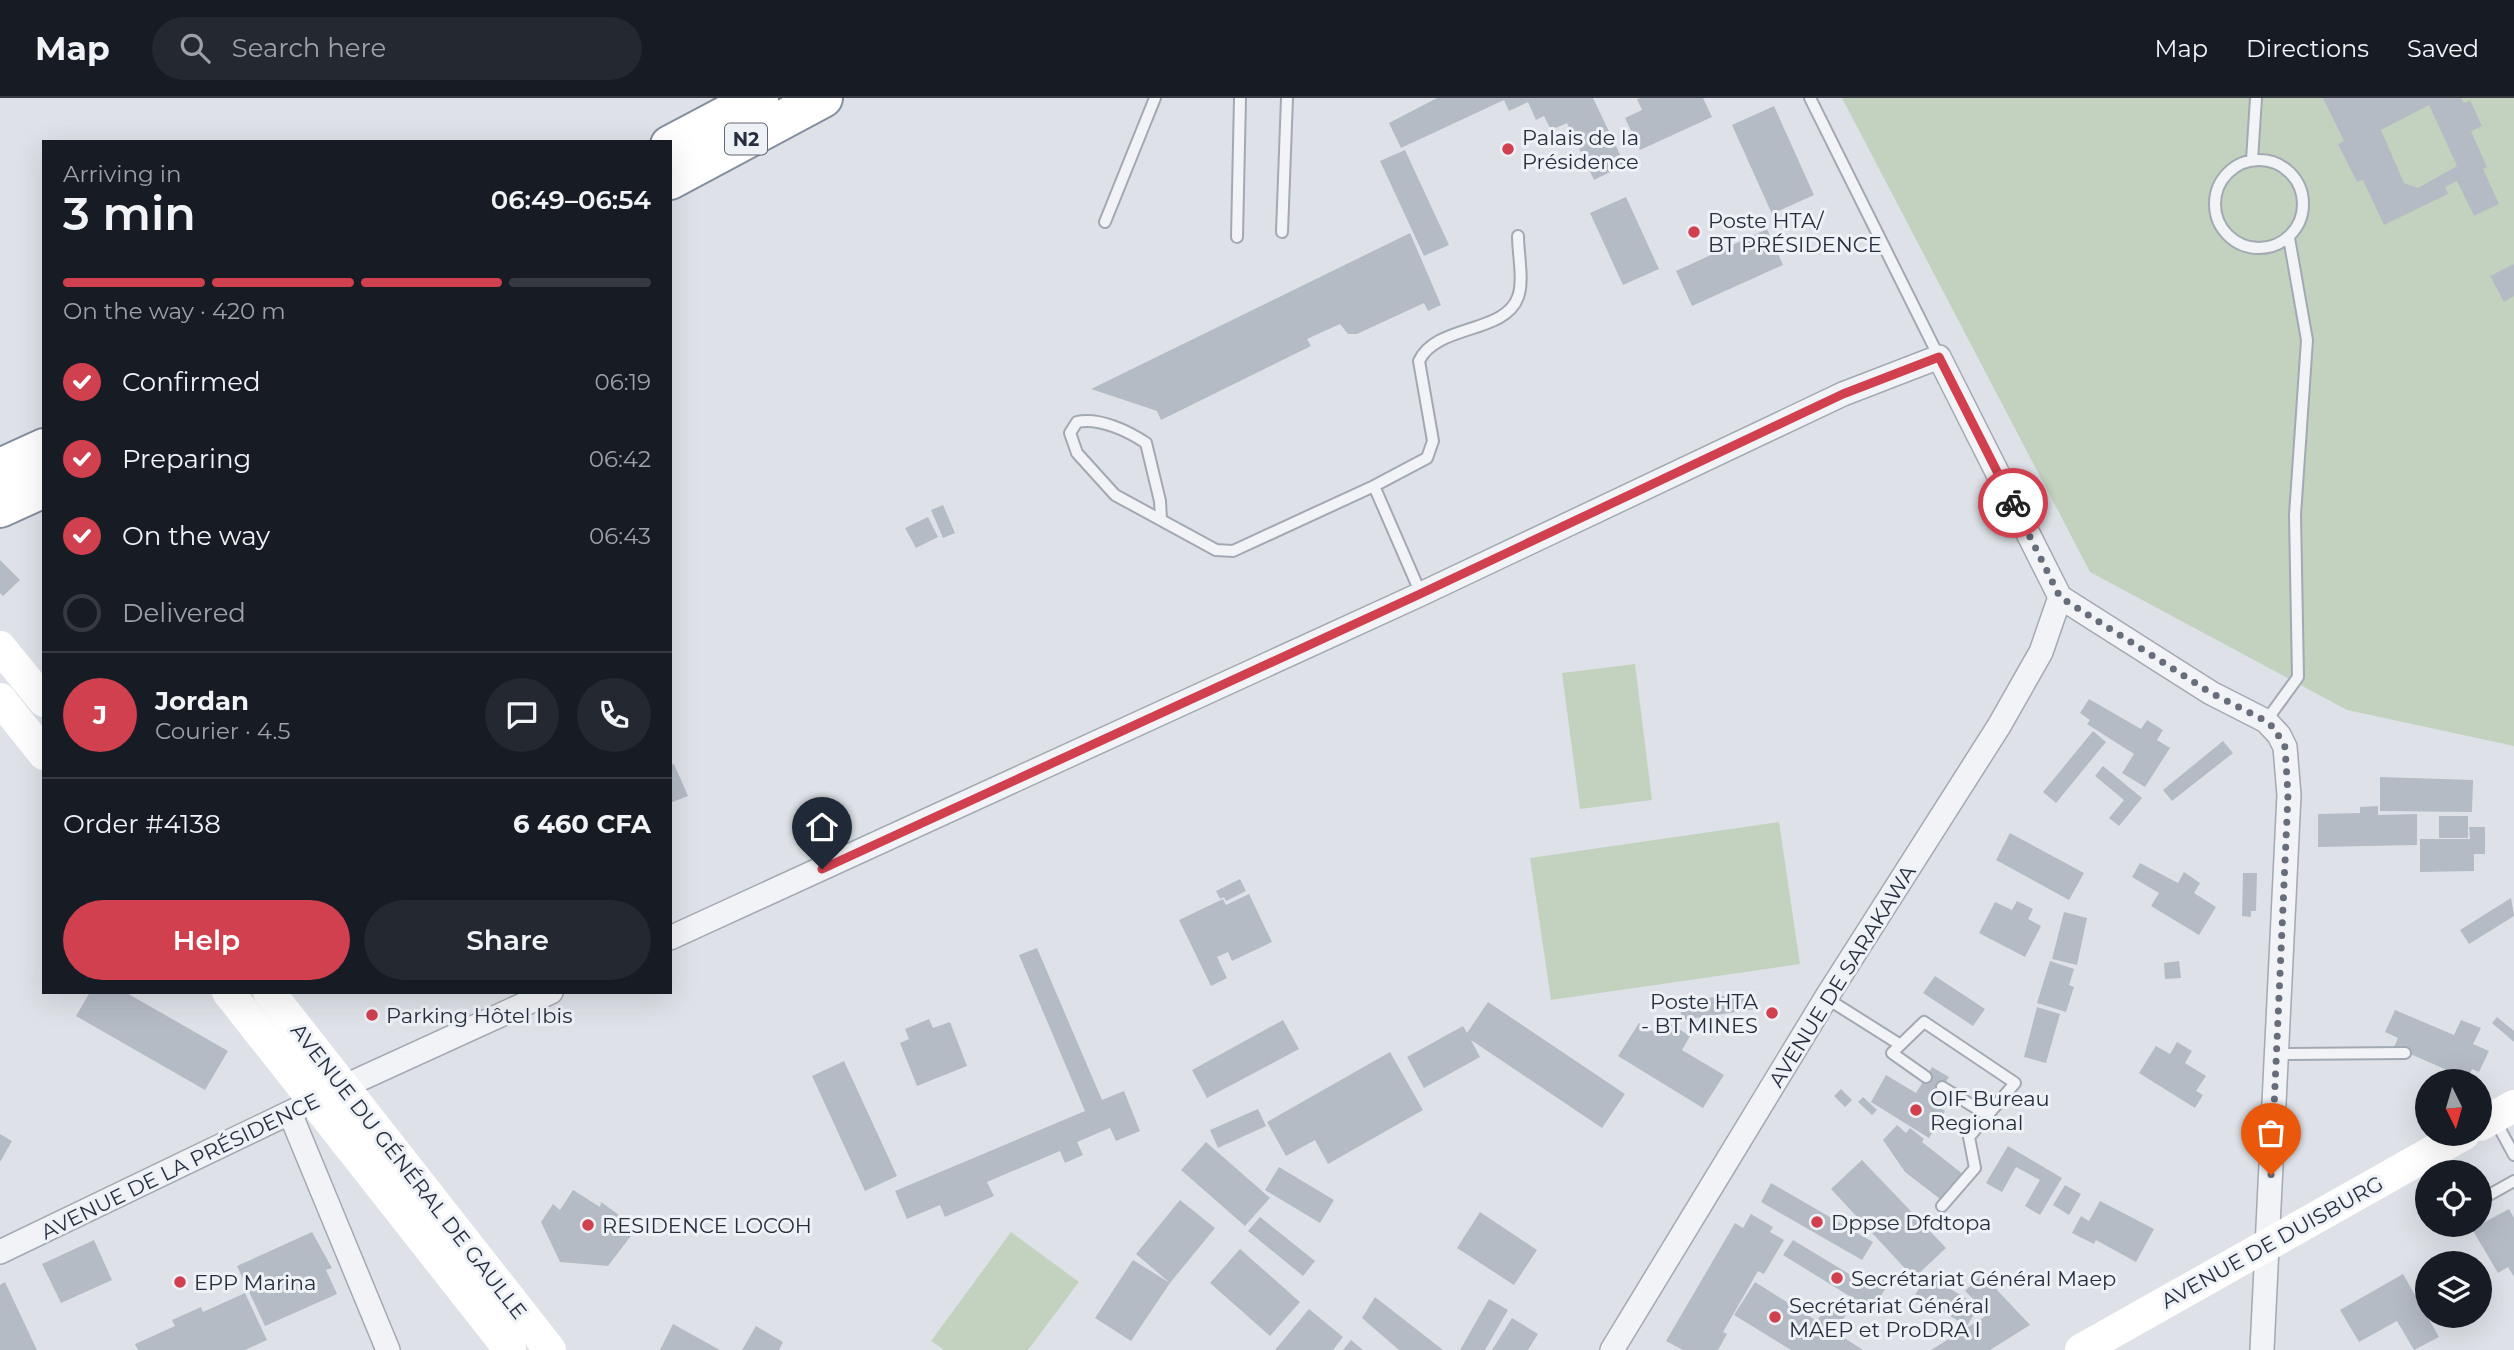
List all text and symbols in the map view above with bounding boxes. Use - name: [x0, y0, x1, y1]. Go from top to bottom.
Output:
- search box: [152, 17, 642, 80]
- text: Map: [35, 28, 110, 68]
- icon: search: [176, 29, 214, 67]
- text: Search here: [232, 32, 386, 64]
- text: Map: [2155, 34, 2208, 63]
- text: Directions: [2246, 34, 2369, 63]
- text: Saved: [2407, 34, 2479, 63]
- road number: N2: [725, 123, 767, 154]
- place label: Palais de la Présidence: [1522, 125, 1639, 174]
- marker: Palais de la Présidence: [1500, 141, 1516, 157]
- text: Arriving in: [63, 160, 182, 188]
- text: 06:49–06:54: [491, 184, 651, 216]
- text: 3 min: [63, 185, 196, 242]
- place label: Poste HTA/ BT PRÉSIDENCE: [1708, 208, 1882, 257]
- marker: Poste HTA/ BT PRÉSIDENCE: [1686, 224, 1702, 240]
- text: On the way · 420 m: [63, 297, 286, 325]
- icon: check: [63, 363, 101, 401]
- text: Confirmed: [122, 366, 261, 398]
- text: 06:19: [595, 368, 651, 396]
- icon: check: [63, 440, 101, 478]
- text: Preparing: [122, 443, 251, 475]
- text: 06:42: [589, 445, 651, 473]
- courier: [1978, 468, 2048, 538]
- icon: bike: [1994, 484, 2032, 522]
- icon: check: [63, 517, 101, 555]
- text: On the way: [122, 520, 270, 552]
- text: 06:43: [589, 522, 651, 550]
- text: Delivered: [122, 597, 246, 629]
- button: chat: [485, 678, 559, 752]
- button: phone: [577, 678, 651, 752]
- text: Jordan: [155, 685, 249, 717]
- text: J: [93, 699, 107, 731]
- text: Courier · 4.5: [155, 717, 290, 745]
- pin: [792, 797, 852, 869]
- text: Order #4138: [63, 808, 221, 840]
- text: 6 460 CFA: [513, 808, 651, 840]
- icon: home: [803, 808, 841, 846]
- street label: AVENUE DE SARAKAWA: [1763, 859, 1921, 1092]
- button: Help: [63, 900, 350, 980]
- button: Share: [364, 900, 651, 980]
- place label: Poste HTA - BT MINES: [1641, 989, 1759, 1038]
- place label: Parking Hôtel Ibis: [386, 1003, 572, 1028]
- marker: Poste HTA - BT MINES: [1764, 1005, 1780, 1021]
- marker: Parking Hôtel Ibis: [364, 1007, 380, 1023]
- street label: AVENUE DU GÉNÉRAL DE GAULLE: [286, 1018, 532, 1324]
- north arrow: [2415, 1069, 2492, 1146]
- map controls: [2415, 1069, 2492, 1328]
- place label: OIF Bureau Regional: [1930, 1086, 2050, 1135]
- street label: AVENUE DE LA PRÉSIDENCE: [37, 1088, 323, 1244]
- marker: OIF Bureau Regional: [1908, 1102, 1924, 1118]
- pin: [2241, 1103, 2301, 1175]
- icon: bag: [2252, 1114, 2290, 1152]
- button: locate: [2415, 1160, 2492, 1237]
- street label: AVENUE DE DUISBURG: [2157, 1170, 2387, 1314]
- place label: Dppse Dfdtopa: [1831, 1210, 1991, 1235]
- place label: RESIDENCE LOCOH: [602, 1213, 812, 1238]
- marker: Dppse Dfdtopa: [1809, 1214, 1825, 1230]
- marker: RESIDENCE LOCOH: [580, 1217, 596, 1233]
- button: layers: [2415, 1251, 2492, 1328]
- place label: Secrétariat Général Maep: [1851, 1266, 2116, 1291]
- place label: EPP Marina: [194, 1270, 316, 1295]
- marker: Secrétariat Général Maep: [1829, 1270, 1845, 1286]
- marker: EPP Marina: [172, 1274, 188, 1290]
- place label: Secrétariat Général MAEP et ProDRA I: [1789, 1293, 1989, 1342]
- marker: Secrétariat Général MAEP et ProDRA I: [1767, 1309, 1783, 1325]

